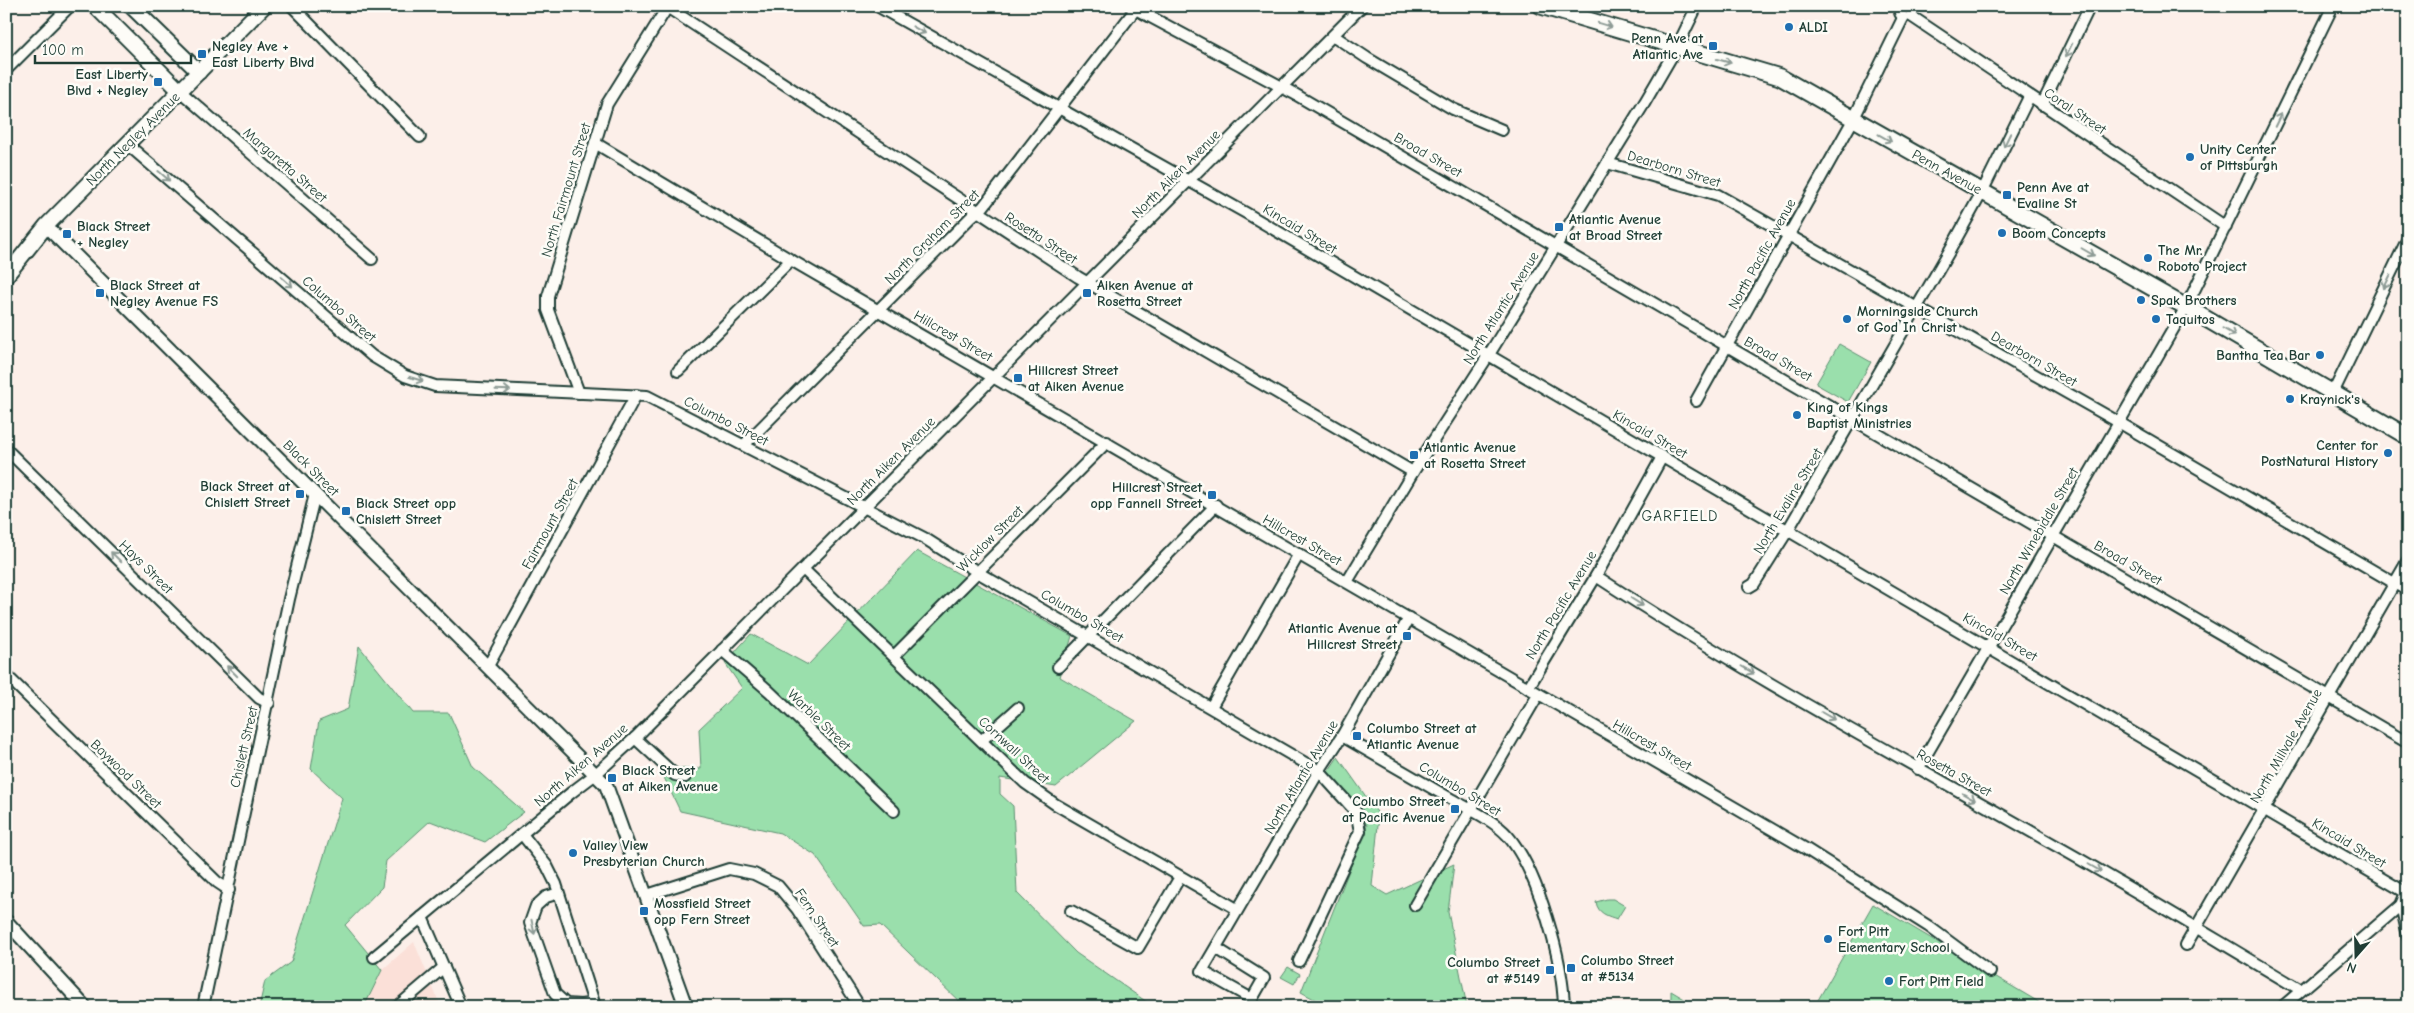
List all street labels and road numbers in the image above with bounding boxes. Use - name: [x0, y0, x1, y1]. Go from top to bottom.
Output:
- street label: Coral Street: [2041, 84, 2110, 139]
- street label: North Negley Avenue: [83, 89, 183, 189]
- street label: North Fairmount Street: [538, 120, 595, 259]
- street label: Margaretta Street: [240, 124, 331, 207]
- street label: North Aiken Avenue: [1128, 126, 1224, 222]
- street label: Broad Street: [1391, 129, 1466, 182]
- street label: Penn Avenue: [1909, 146, 1985, 198]
- street label: Dearborn Street: [1625, 147, 1724, 192]
- street label: North Graham Street: [881, 185, 984, 288]
- street label: North Pacific Avenue: [1725, 196, 1799, 312]
- street label: Kincaid Street: [1260, 200, 1341, 258]
- street label: Rosetta Street: [1002, 208, 1081, 268]
- street label: North Atlantic Avenue: [1459, 248, 1543, 368]
- street label: Columbo Street: [299, 272, 380, 346]
- street label: Hillcrest Street: [911, 307, 996, 366]
- street label: Dearborn Street: [1988, 328, 2081, 391]
- street label: Broad Street: [1741, 333, 1816, 386]
- street label: Columbo Street: [681, 392, 772, 450]
- street label: Kincaid Street: [1610, 406, 1691, 463]
- street label: North Aiken Avenue: [843, 413, 939, 509]
- street label: Black Street: [279, 436, 343, 500]
- street label: North Evaline Street: [1750, 444, 1827, 557]
- street label: North Winebiddle Street: [1996, 464, 2083, 598]
- street label: Fairmount Street: [518, 475, 582, 572]
- street label: Wicklow Street: [953, 501, 1028, 576]
- street label: Hillcrest Street: [1260, 511, 1345, 570]
- street label: Hays Street: [116, 537, 177, 598]
- street label: Broad Street: [2091, 537, 2166, 590]
- street label: North Pacific Avenue: [1522, 548, 1600, 662]
- street label: Columbo Street: [1038, 586, 1127, 647]
- street label: Kincaid Street: [1960, 609, 2041, 666]
- street label: Warble Street: [784, 686, 855, 755]
- street label: North Millvale Avenue: [2246, 686, 2326, 806]
- street label: Chislett Street: [226, 704, 262, 789]
- street label: Cornwall Street: [975, 713, 1054, 788]
- street label: Hillcrest Street: [1610, 716, 1695, 775]
- street label: North Atlantic Avenue: [1260, 717, 1342, 837]
- street label: North Aiken Avenue: [531, 720, 631, 810]
- street label: Baywood Street: [87, 736, 166, 813]
- street label: Rosetta Street: [1914, 745, 1995, 801]
- street label: Columbo Street: [1416, 758, 1505, 821]
- street label: Kincaid Street: [2309, 814, 2390, 872]
- street label: Fern Street: [791, 885, 843, 951]

